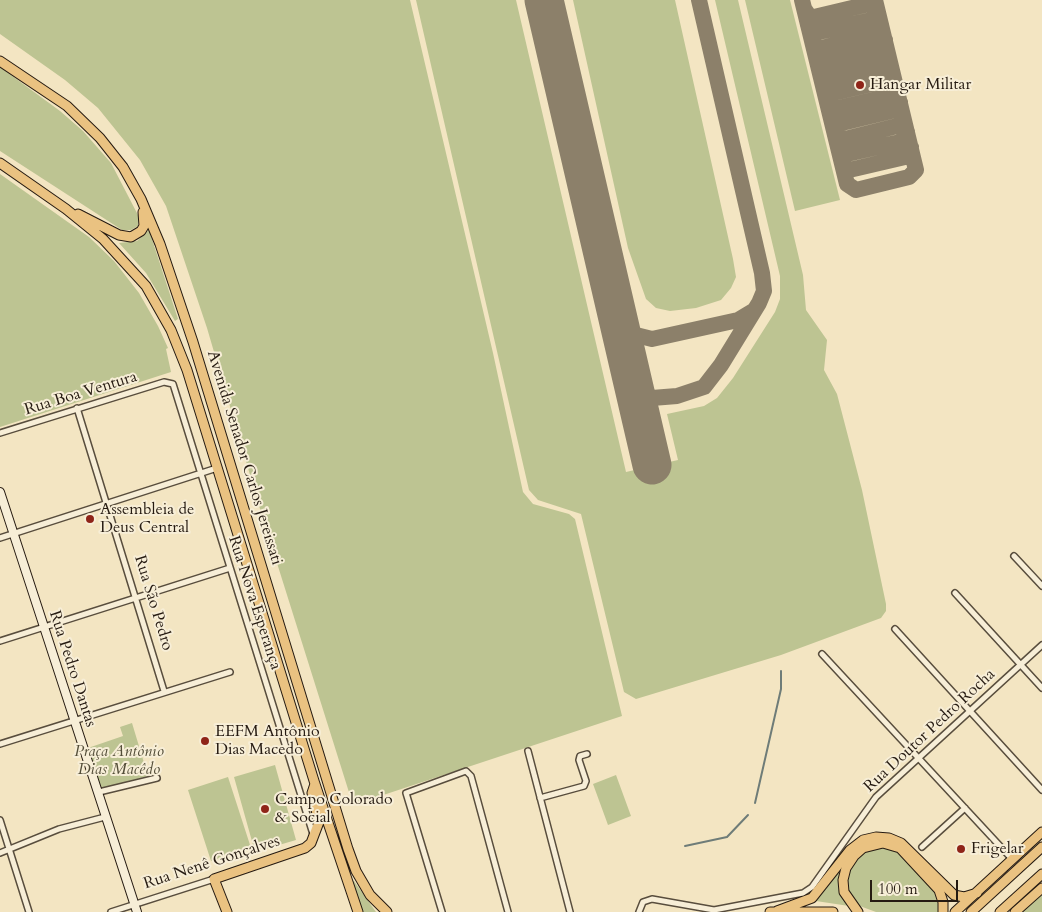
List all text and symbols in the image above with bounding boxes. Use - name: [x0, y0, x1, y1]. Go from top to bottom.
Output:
- place label: Hangar Militar: [870, 75, 971, 95]
- marker: Hangar Militar: [854, 79, 866, 91]
- street label: Avenida Senador Carlos Jereissati: [202, 348, 286, 568]
- street label: Rua Boa Ventura: [22, 368, 140, 420]
- place label: Assembleia de Deus Central: [100, 500, 194, 538]
- marker: Assembleia de Deus Central: [84, 513, 96, 525]
- street label: Rua Nova Esperança: [223, 534, 285, 672]
- street label: Rua São Pedro: [129, 553, 177, 653]
- street label: Rua Pedro Dantas: [44, 608, 100, 730]
- street label: Rua Doutor Pedro Rocha: [861, 665, 999, 797]
- place label: EEFM Antônio Dias Macedo: [215, 722, 320, 760]
- marker: EEFM Antônio Dias Macedo: [199, 735, 211, 747]
- park label: Praça Antônio Dias Macêdo: [74, 742, 164, 780]
- place label: Campo Colorado & Social: [275, 790, 393, 828]
- marker: Campo Colorado & Social: [259, 803, 271, 815]
- street label: Rua Nenê Gonçalves: [141, 832, 283, 894]
- place label: Frigelar: [971, 839, 1024, 859]
- marker: Frigelar: [955, 843, 967, 855]
- scale bar: [872, 870, 960, 902]
- text: 100 m: [878, 879, 918, 899]

